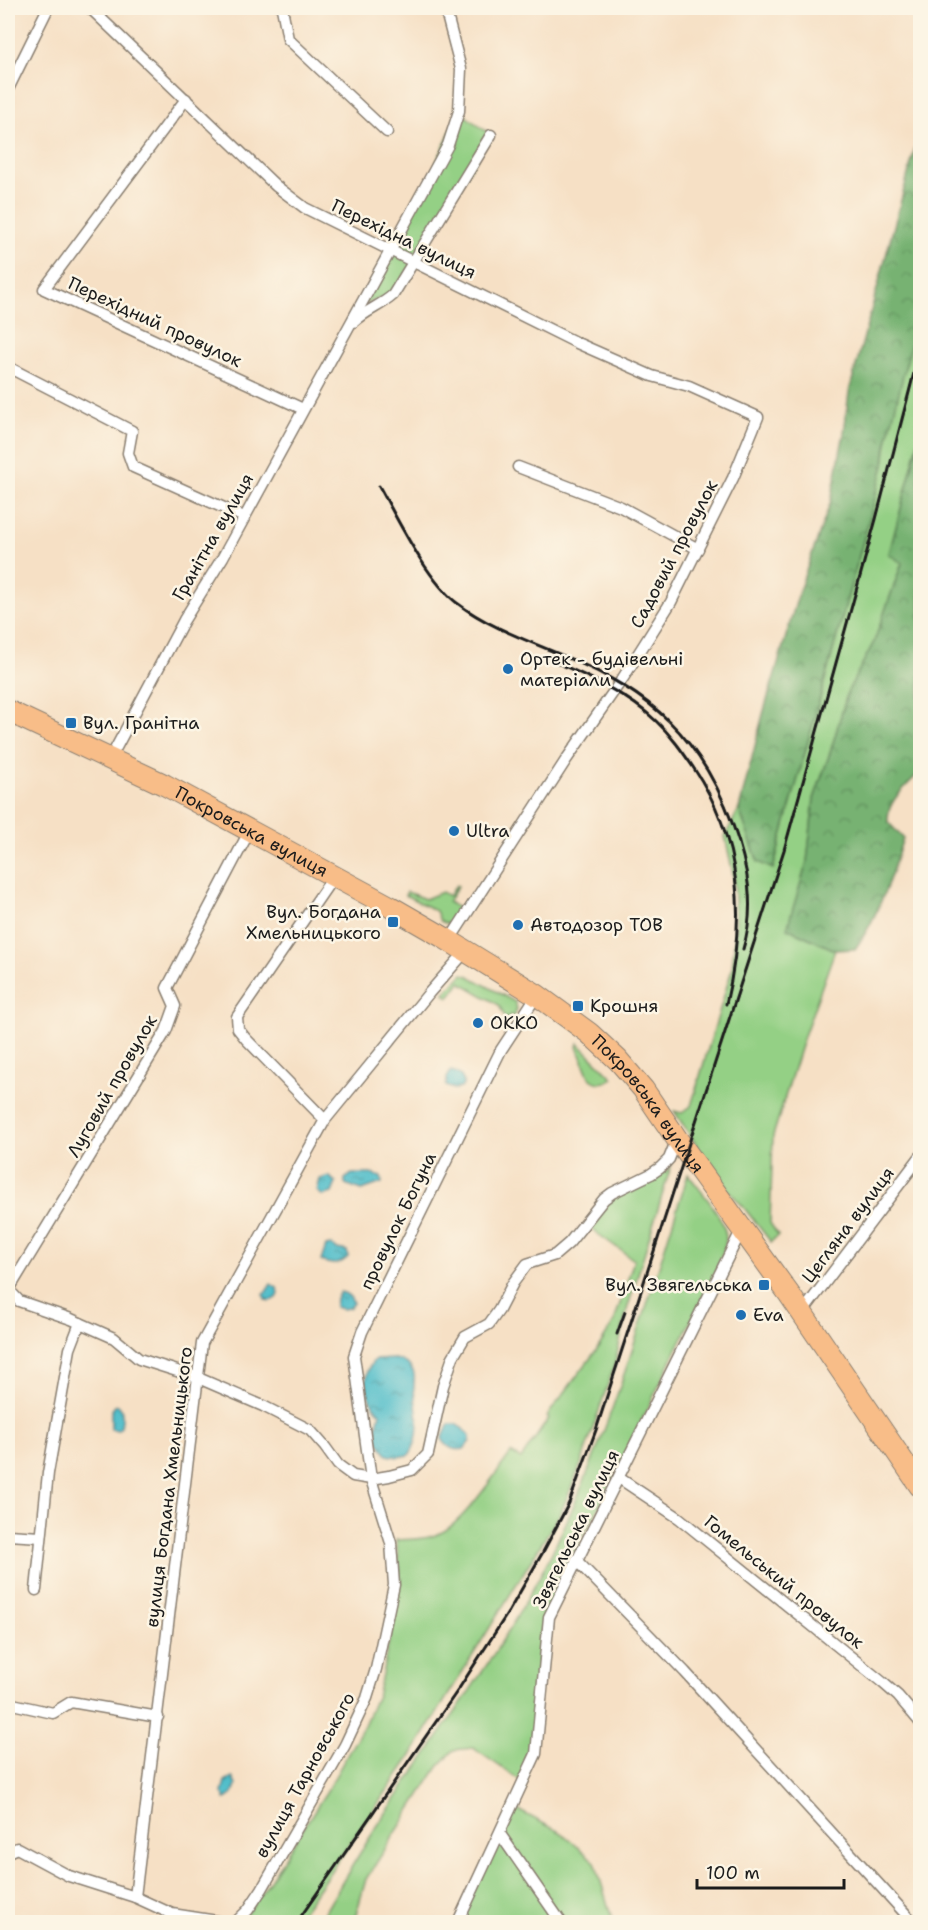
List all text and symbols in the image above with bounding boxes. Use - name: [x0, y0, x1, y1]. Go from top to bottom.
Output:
- street label: Перехідна вулиця: [328, 194, 480, 284]
- street label: Перехідний провулок: [64, 271, 246, 373]
- street label: Гранітна вулиця: [167, 469, 259, 605]
- street label: Садовий провулок: [625, 475, 724, 632]
- place label: Ортек - будівельні матеріали: [520, 647, 683, 692]
- marker: Ортек - будівельні матеріали: [501, 662, 515, 676]
- place label: Вул. Гранітна: [83, 711, 199, 735]
- marker: Вул. Гранітна: [64, 716, 78, 730]
- street label: Покровська вулиця: [171, 781, 332, 883]
- place label: Ultra: [466, 819, 509, 843]
- marker: Ultra: [447, 824, 461, 838]
- place label: Вул. Богдана Хмельницького: [246, 900, 381, 945]
- place label: Автодозор ТОВ: [530, 913, 663, 937]
- marker: Вул. Богдана Хмельницького: [386, 915, 400, 929]
- marker: Автодозор ТОВ: [511, 918, 525, 932]
- place label: Крошня: [590, 994, 658, 1018]
- marker: Крошня: [571, 999, 585, 1013]
- street label: Луговий провулок: [61, 1010, 163, 1162]
- place label: ОККО: [490, 1011, 538, 1035]
- marker: ОККО: [471, 1016, 485, 1030]
- street label: Покровська вулиця: [586, 1029, 710, 1178]
- street label: провулок Богуна: [354, 1148, 442, 1294]
- street label: Цегляна вулиця: [796, 1162, 900, 1288]
- place label: Вул. Звягельська: [605, 1273, 752, 1297]
- marker: Вул. Звягельська: [757, 1278, 771, 1292]
- place label: Eva: [753, 1303, 784, 1327]
- marker: Eva: [734, 1308, 748, 1322]
- street label: вулиця Богдана Хмельницького: [140, 1345, 198, 1629]
- street label: Звягельська вулиця: [527, 1446, 625, 1612]
- street label: Гомельський провулок: [699, 1510, 869, 1654]
- street label: вулиця Тарновського: [249, 1688, 361, 1862]
- scale bar: [697, 1852, 844, 1890]
- text: 100 m: [706, 1861, 760, 1885]

